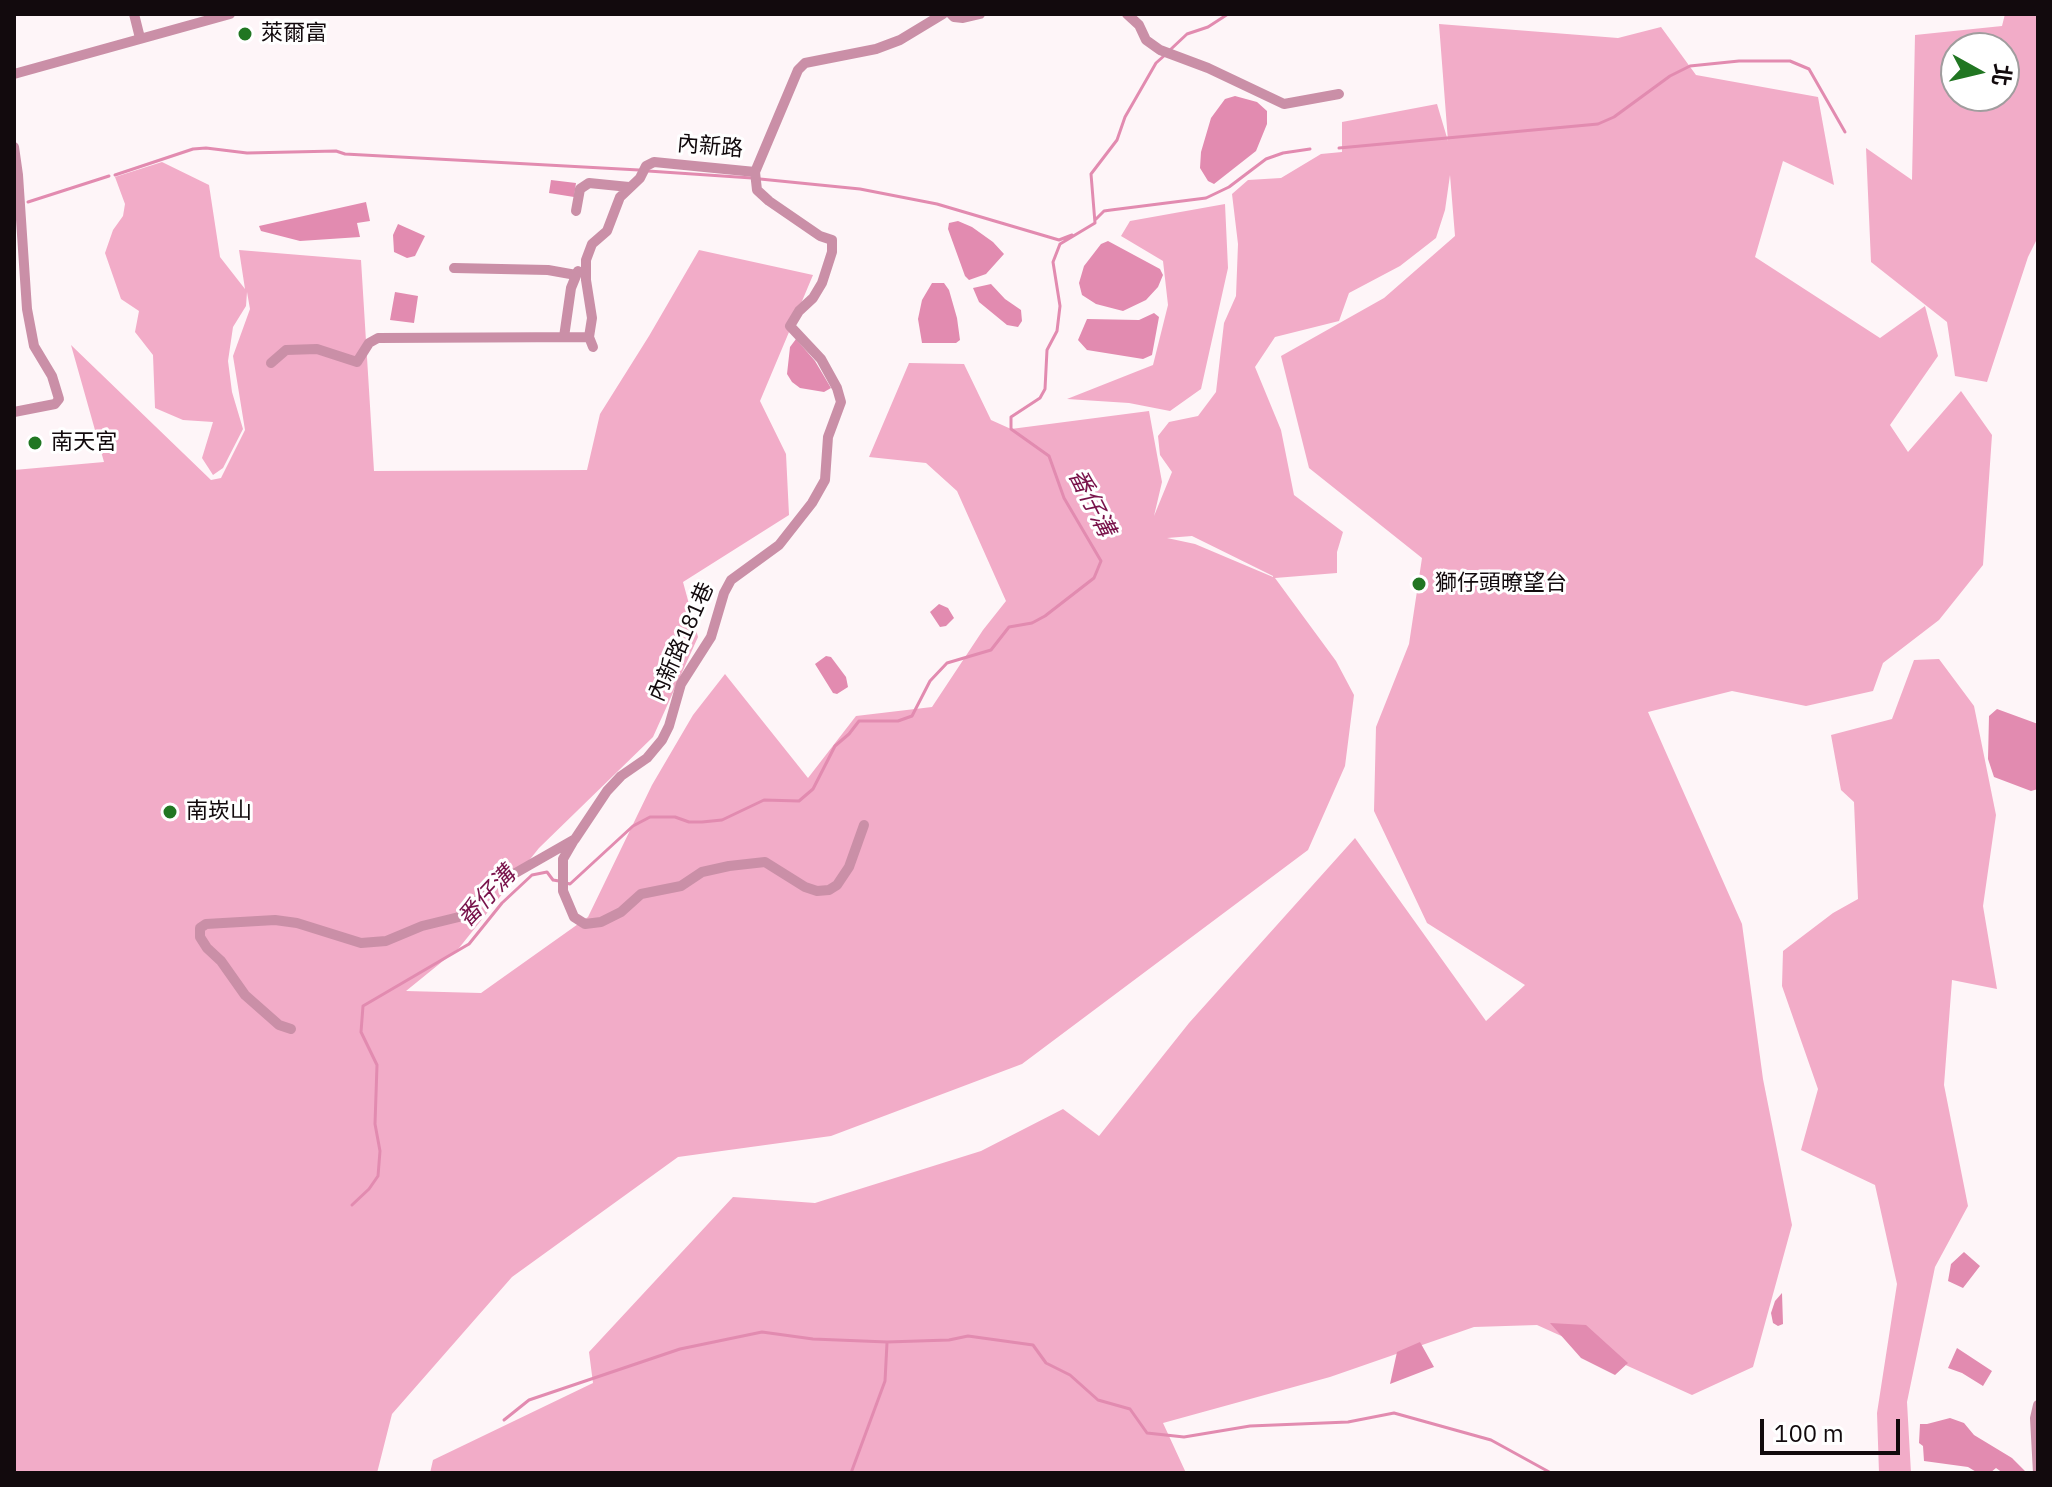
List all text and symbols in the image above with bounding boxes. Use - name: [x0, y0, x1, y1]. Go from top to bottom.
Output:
- place label: 萊爾富: [261, 21, 327, 47]
- marker: 萊爾富: [236, 25, 254, 43]
- north arrow: [1940, 32, 2020, 112]
- text: 北: [1986, 62, 2018, 88]
- street label: 內新路: [676, 131, 744, 163]
- place label: 南天宮: [51, 430, 117, 456]
- marker: 南天宮: [26, 434, 44, 452]
- water label: 番仔溝: [1062, 464, 1120, 542]
- place label: 獅仔頭暸望台: [1435, 571, 1567, 597]
- marker: 獅仔頭暸望台: [1410, 575, 1428, 593]
- street label: 內新路181巷: [644, 578, 720, 706]
- place label: 南崁山: [186, 799, 252, 825]
- marker: 南崁山: [161, 803, 179, 821]
- water label: 番仔溝: [452, 861, 522, 933]
- scale bar: [1764, 1403, 1904, 1453]
- text: 100 m: [1774, 1417, 1844, 1449]

